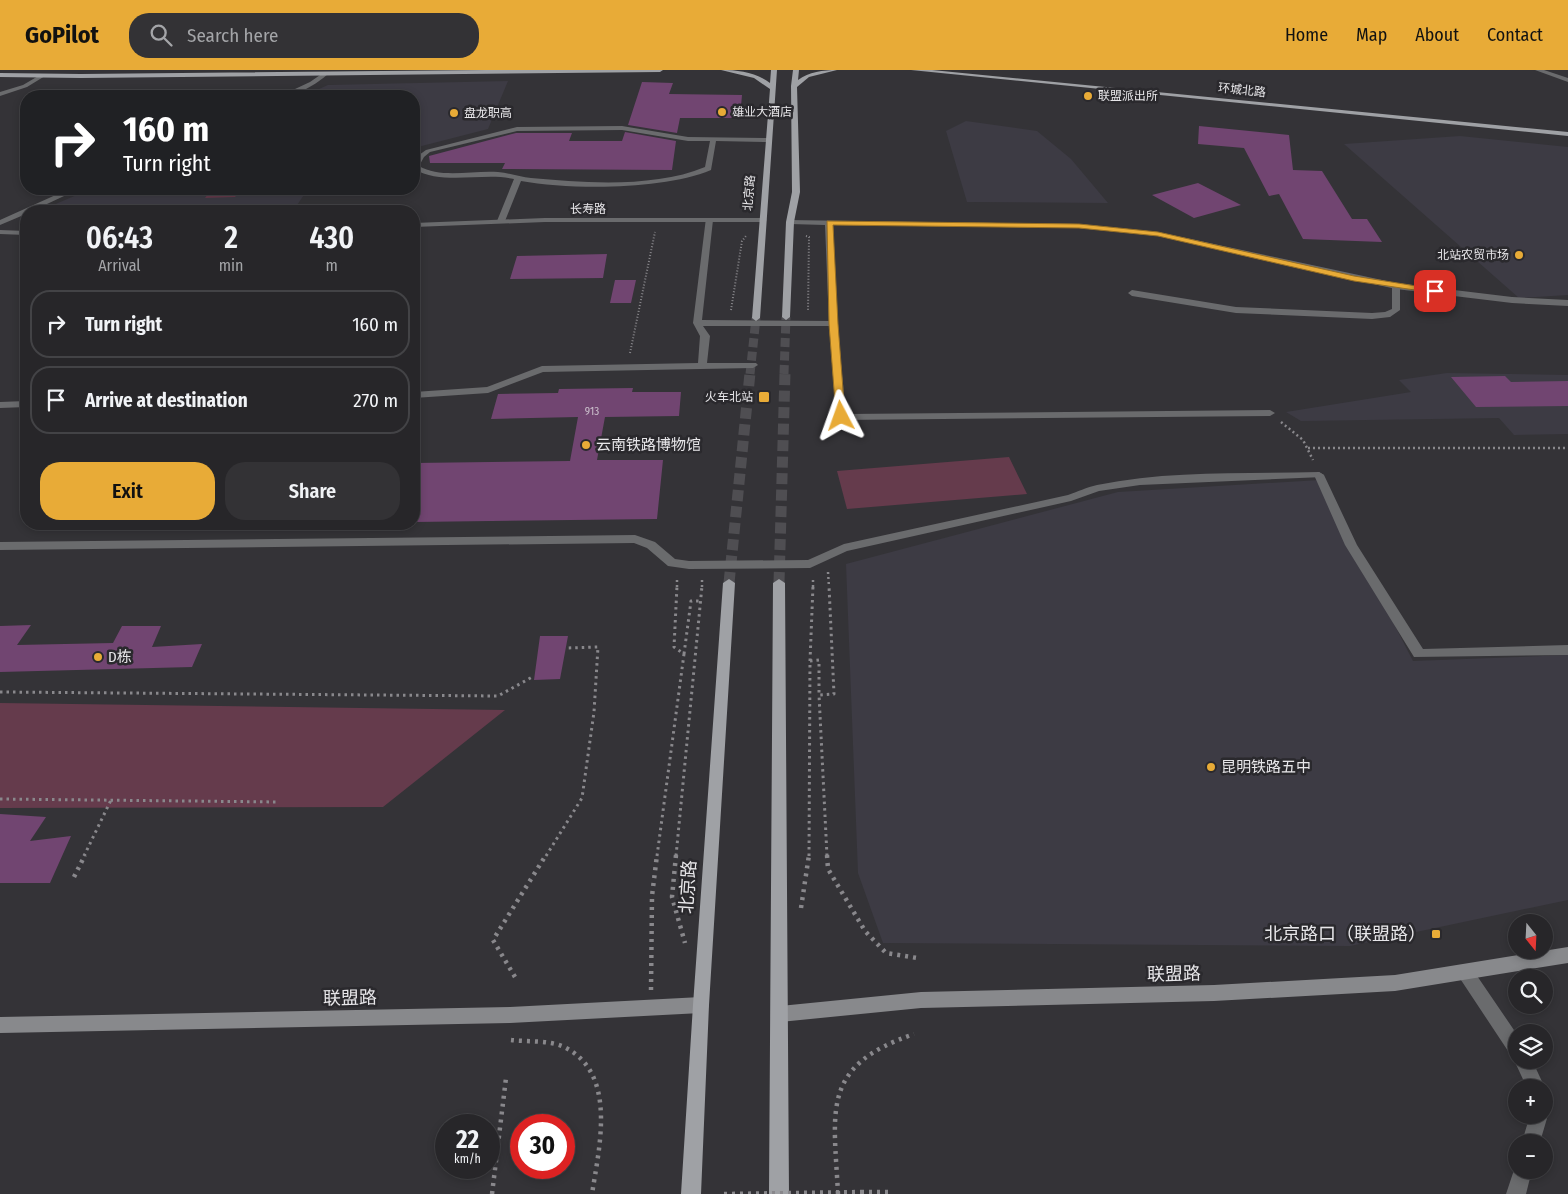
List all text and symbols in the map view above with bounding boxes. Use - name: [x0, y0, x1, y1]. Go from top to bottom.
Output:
- search box: [129, 13, 479, 58]
- text: GoPilot: [25, 21, 99, 49]
- icon: search: [147, 21, 175, 49]
- text: Search here: [187, 24, 279, 47]
- text: Home: [1285, 24, 1328, 46]
- text: Map: [1356, 24, 1387, 46]
- text: About: [1415, 24, 1459, 46]
- text: Contact: [1487, 24, 1543, 46]
- street label: 环城北路: [1217, 81, 1267, 99]
- place label: 联盟派出所: [1098, 89, 1158, 103]
- marker: 联盟派出所: [1082, 90, 1094, 102]
- place label: 雄业大酒店: [732, 105, 792, 119]
- place label: 盘龙职高: [464, 106, 512, 120]
- marker: 雄业大酒店: [716, 106, 728, 118]
- marker: 盘龙职高: [448, 107, 460, 119]
- text: 160 m: [123, 108, 209, 150]
- icon: right: [40, 110, 105, 175]
- text: Turn right: [123, 150, 211, 177]
- street label: 北京路: [740, 174, 758, 212]
- street label: 长寿路: [570, 202, 606, 216]
- text: 06:43: [86, 220, 153, 256]
- text: 2: [224, 220, 238, 256]
- text: 430: [309, 220, 354, 256]
- place label: 北站农贸市场: [1437, 248, 1509, 262]
- marker: 北站农贸市场: [1513, 249, 1525, 261]
- text: Arrival: [98, 256, 141, 275]
- text: min: [219, 256, 243, 275]
- text: m: [326, 256, 338, 275]
- pin: [1414, 270, 1456, 312]
- icon: arrive: [1421, 277, 1449, 305]
- icon: right: [42, 310, 70, 338]
- text: Turn right: [85, 313, 162, 336]
- text: 160 m: [352, 313, 398, 336]
- icon: arrive: [42, 386, 70, 414]
- text: Arrive at destination: [85, 389, 248, 412]
- text: 270 m: [353, 389, 398, 412]
- position arrow: [814, 389, 866, 441]
- place label: 火车北站: [705, 390, 753, 404]
- marker: 火车北站: [757, 390, 771, 404]
- house number: 913: [585, 405, 599, 418]
- place label: 云南铁路博物馆: [596, 436, 701, 454]
- marker: 云南铁路博物馆: [580, 439, 592, 451]
- button: Exit: [40, 462, 215, 520]
- button: Share: [225, 462, 400, 520]
- place label: D栋: [108, 648, 132, 666]
- marker: D栋: [92, 651, 104, 663]
- place label: 昆明铁路五中: [1221, 758, 1311, 776]
- marker: 昆明铁路五中: [1205, 761, 1217, 773]
- street label: 北京路: [675, 859, 701, 915]
- north arrow: [1508, 914, 1552, 959]
- map controls: [1508, 914, 1553, 1179]
- place label: 北京路口（联盟路）: [1264, 923, 1426, 945]
- marker: 北京路口（联盟路）: [1430, 928, 1442, 940]
- street label: 联盟路: [1147, 963, 1201, 985]
- button: search: [1508, 969, 1553, 1014]
- street label: 联盟路: [323, 987, 377, 1009]
- button: layers: [1508, 1024, 1553, 1069]
- button: +: [1508, 1079, 1553, 1124]
- speed limit sign: 30: [510, 1114, 575, 1179]
- text: 22: [456, 1125, 479, 1155]
- button: −: [1508, 1134, 1553, 1179]
- text: km/h: [454, 1152, 481, 1166]

